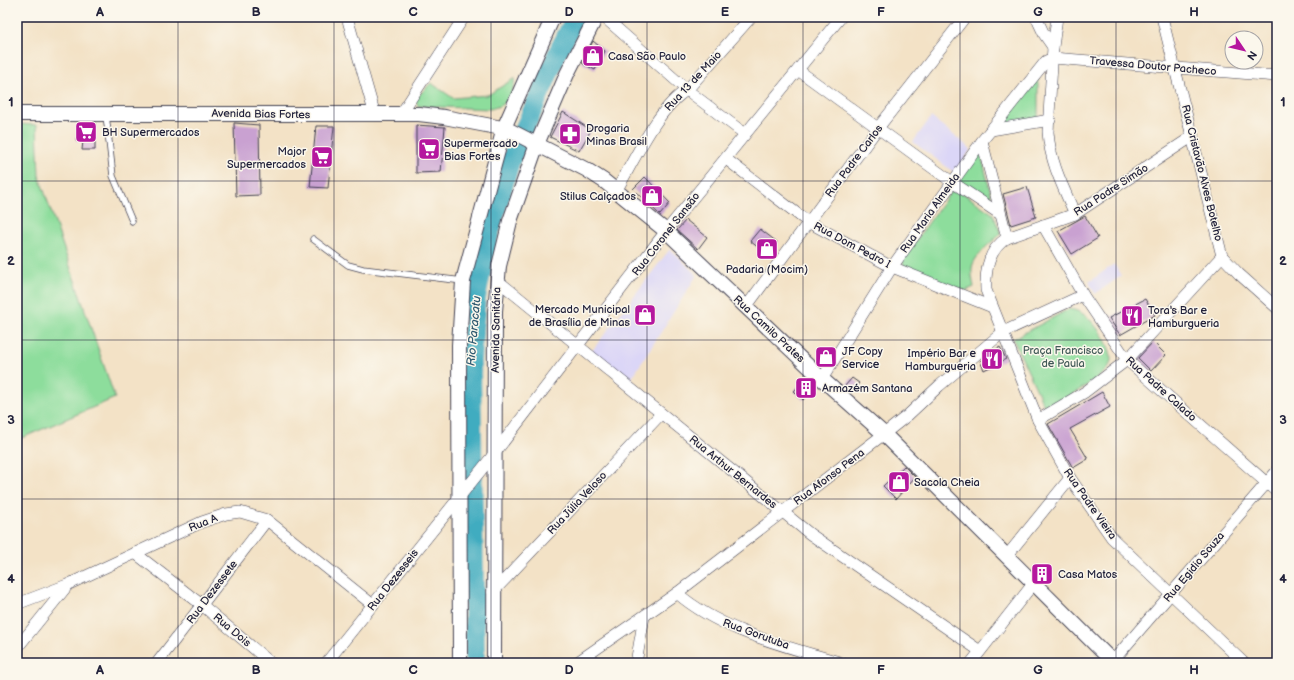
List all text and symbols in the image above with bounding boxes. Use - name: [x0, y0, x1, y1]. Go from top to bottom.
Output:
- text: A: [95, 4, 104, 20]
- text: B: [251, 4, 261, 20]
- text: C: [408, 4, 418, 20]
- text: D: [564, 4, 574, 20]
- text: E: [721, 4, 730, 20]
- text: F: [877, 4, 885, 20]
- text: G: [1033, 4, 1043, 20]
- text: H: [1189, 4, 1199, 20]
- north arrow: [1224, 30, 1264, 70]
- shop icon: Casa São Paulo: [580, 43, 606, 69]
- street label: Rua 13 de Maio: [662, 48, 724, 114]
- text: N: [1244, 48, 1259, 63]
- place label: Casa São Paulo: [608, 50, 686, 63]
- street label: Travessa Doutor Pacheco: [1089, 54, 1217, 78]
- text: 1: [8, 94, 14, 110]
- text: 1: [1280, 94, 1286, 110]
- street label: Rua Cristavão Alves Botelho: [1179, 103, 1225, 243]
- street label: Avenida Bias Fortes: [212, 107, 311, 121]
- supermarket icon: BH Supermercados: [73, 119, 99, 145]
- pharmacy icon: Drogaria Minas Brasil: [557, 121, 583, 147]
- place label: Drogaria Minas Brasil: [586, 122, 647, 148]
- street label: Rua Padre Carlos: [822, 122, 886, 200]
- place label: BH Supermercados: [102, 126, 200, 139]
- supermarket icon: Supermercado Bias Fortes: [416, 136, 442, 162]
- place label: Supermercado Bias Fortes: [444, 137, 518, 163]
- supermarket icon: Major Supermercados: [309, 144, 335, 170]
- place label: Major Supermercados: [227, 145, 307, 171]
- street label: Rua Padre Simão: [1071, 161, 1151, 219]
- street label: Rua Maria Almeida: [898, 171, 962, 255]
- shop icon: Stilus Calçados: [639, 183, 665, 209]
- place label: Stilus Calçados: [560, 190, 637, 203]
- street label: Rua Coronel Sansão: [629, 190, 703, 278]
- street label: Rua Dom Pedro I: [811, 219, 893, 271]
- shop icon: Padaria (Mocim): [754, 236, 780, 262]
- text: 2: [7, 253, 15, 269]
- text: 2: [1279, 253, 1287, 269]
- place label: Padaria (Mocim): [726, 263, 808, 276]
- street label: Avenida Sanitária: [489, 287, 503, 373]
- street label: Rua Camilo Prates: [731, 293, 808, 366]
- water label: Rio Paracatu: [463, 295, 485, 367]
- shop icon: Mercado Municipal de Brasília de Minas: [632, 302, 658, 328]
- place label: Mercado Municipal de Brasília de Minas: [529, 303, 631, 329]
- restaurant icon: Tora's Bar e Hamburgueria: [1119, 303, 1145, 329]
- place label: Tora's Bar e Hamburgueria: [1148, 304, 1219, 330]
- shop icon: JF Copy Service: [813, 344, 839, 370]
- park label: Praça Francisco de Paula: [1023, 344, 1103, 370]
- place label: JF Copy Service: [842, 345, 883, 371]
- restaurant icon: Império Bar e Hamburgueria: [979, 346, 1005, 372]
- place label: Império Bar e Hamburgueria: [905, 347, 976, 373]
- street label: Rua Padre Calado: [1123, 354, 1199, 424]
- building icon: Armazém Santana: [793, 375, 819, 401]
- place label: Armazém Santana: [822, 382, 912, 395]
- text: 3: [7, 412, 15, 428]
- text: 3: [1279, 412, 1287, 428]
- street label: Rua Arthur Bernardes: [687, 433, 780, 512]
- street label: Rua Afonso Pena: [791, 446, 867, 508]
- street label: Rua Padre Vieira: [1061, 466, 1119, 542]
- street label: Rua Júlia Veloso: [545, 469, 609, 537]
- shop icon: Sacola Cheia: [886, 469, 912, 495]
- place label: Sacola Cheia: [914, 476, 980, 489]
- street label: Rua A: [187, 511, 220, 535]
- street label: Rua Egidio Souza: [1161, 529, 1227, 605]
- street label: Rua Dezesseis: [365, 546, 421, 613]
- street label: Rua Dezessete: [184, 557, 240, 626]
- building icon: Casa Matos: [1029, 561, 1055, 587]
- place label: Casa Matos: [1058, 568, 1118, 581]
- text: 4: [7, 571, 15, 587]
- text: 4: [1279, 571, 1287, 587]
- street label: Rua Dois: [210, 610, 254, 650]
- street label: Rua Gorutuba: [721, 616, 791, 652]
- text: A: [95, 662, 104, 678]
- text: B: [251, 662, 261, 678]
- text: C: [408, 662, 418, 678]
- text: D: [564, 662, 574, 678]
- text: E: [721, 662, 730, 678]
- text: F: [877, 662, 885, 678]
- text: G: [1033, 662, 1043, 678]
- text: H: [1189, 662, 1199, 678]

